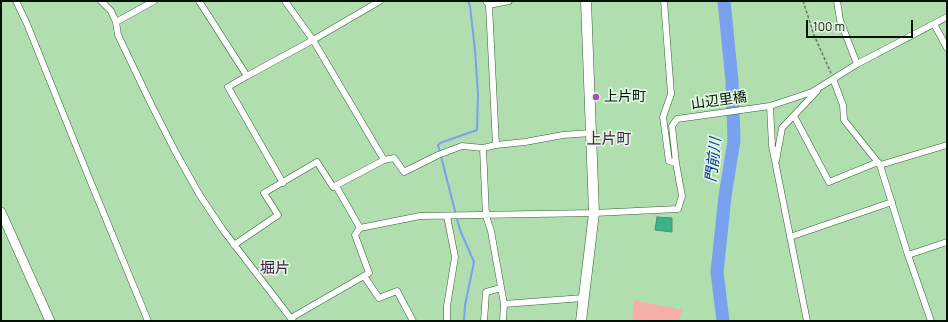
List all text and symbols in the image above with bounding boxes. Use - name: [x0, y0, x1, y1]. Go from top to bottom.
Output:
- scale bar: [808, 12, 915, 38]
- text: 100 m: [813, 18, 845, 35]
- place label: 上片町: [604, 89, 646, 105]
- street label: 山辺里橋: [690, 89, 748, 113]
- marker: 上片町: [591, 92, 601, 102]
- district label: 上片町: [587, 131, 631, 149]
- water label: 門前川: [703, 137, 725, 183]
- district label: 堀片: [260, 260, 290, 278]

